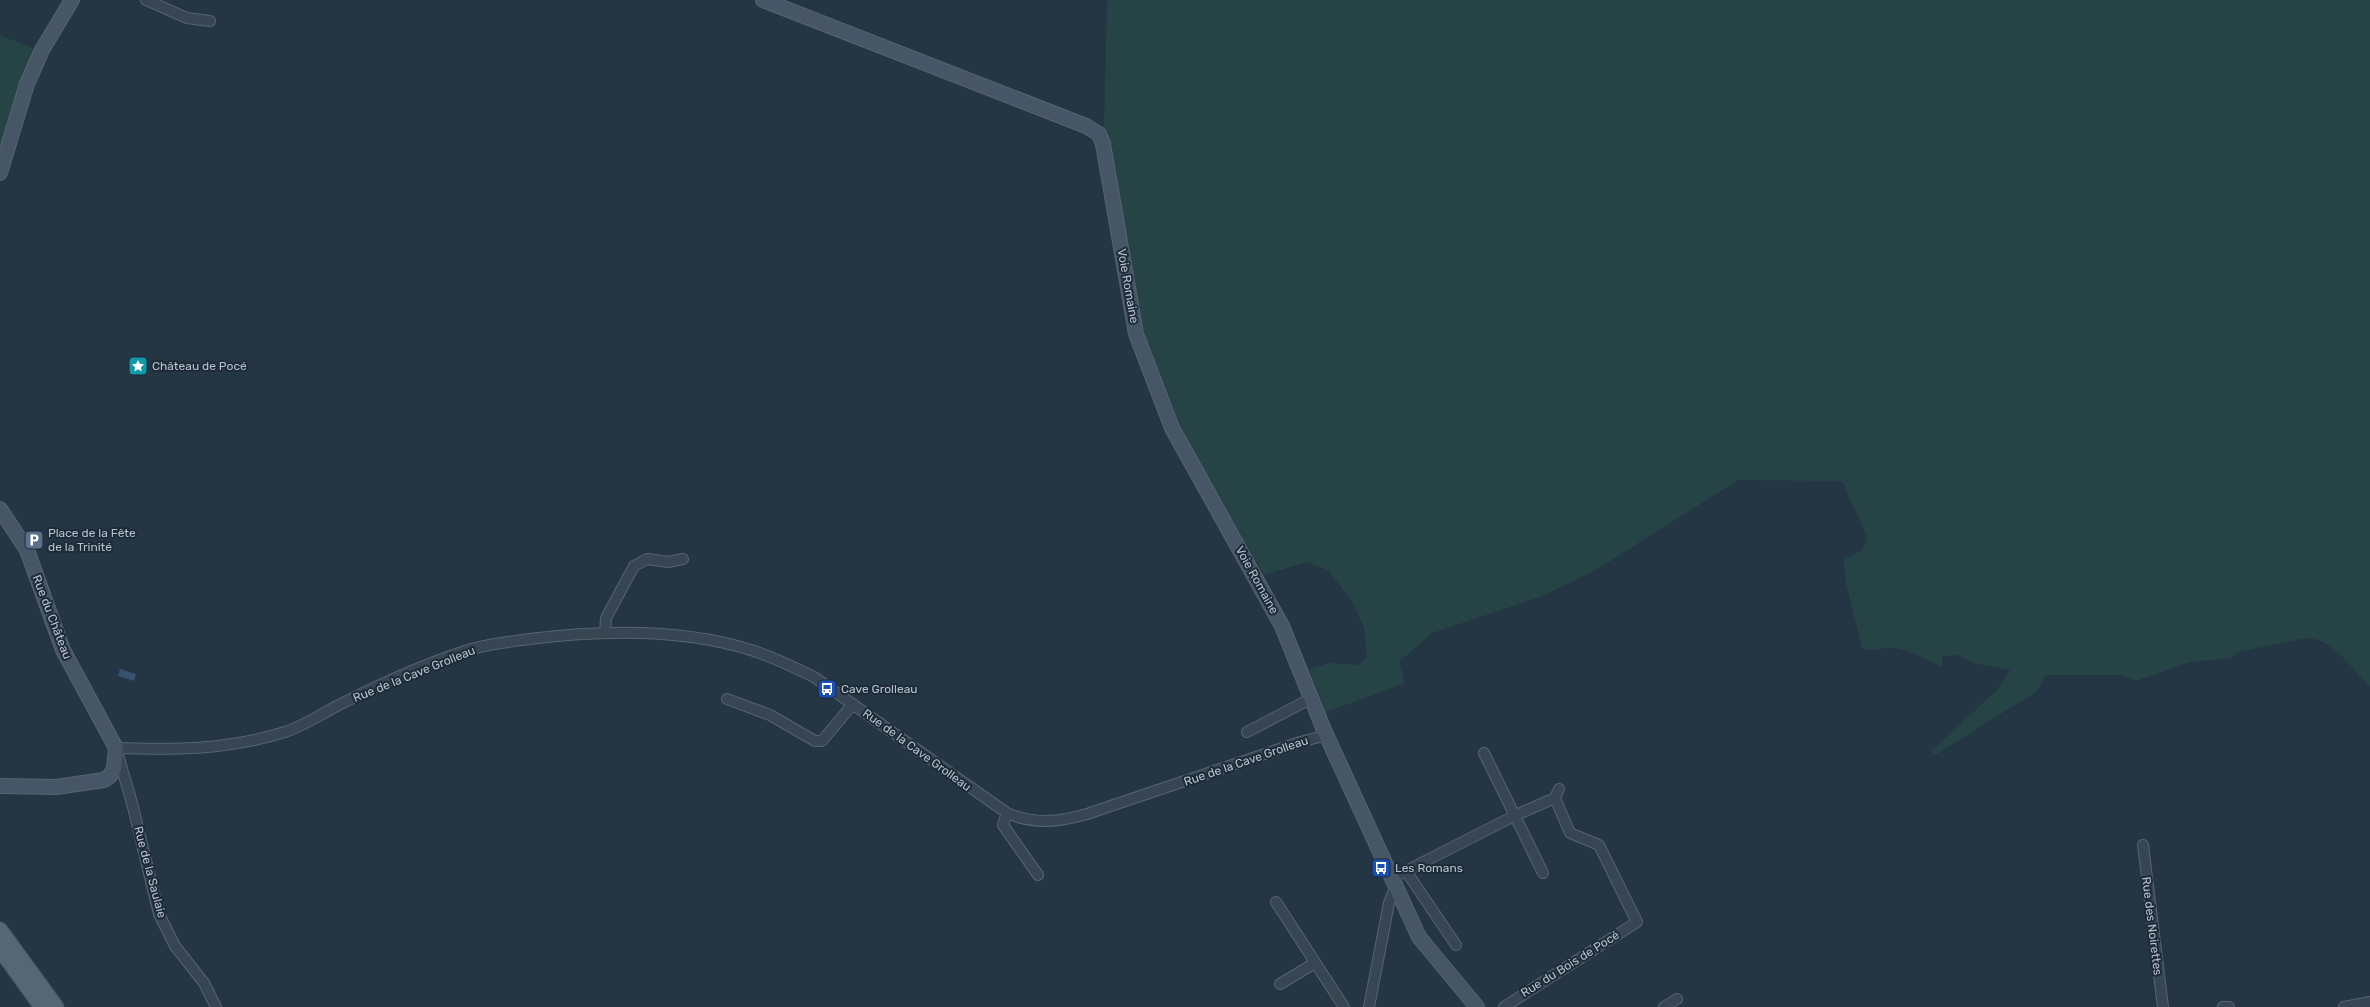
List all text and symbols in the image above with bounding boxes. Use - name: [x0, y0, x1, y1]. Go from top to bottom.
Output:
- street label: Voie Romaine: [1115, 248, 1142, 325]
- place icon: Château de Pocé: [127, 355, 149, 377]
- place label: Château de Pocé: [152, 359, 247, 373]
- place label: Place de la Fête de la Trinité: [48, 526, 136, 554]
- parking icon: Place de la Fête de la Trinité: [23, 529, 45, 551]
- street label: Voie Romaine: [1233, 544, 1282, 617]
- street label: Rue du Château: [29, 573, 75, 661]
- street label: Rue de la Cave Grolleau: [351, 643, 477, 705]
- bus stop icon: Cave Grolleau: [816, 678, 838, 700]
- place label: Cave Grolleau: [841, 682, 917, 696]
- street label: Rue de la Cave Grolleau: [860, 706, 974, 794]
- street label: Rue de la Cave Grolleau: [1182, 733, 1310, 789]
- street label: Rue de la Saulaie: [131, 825, 169, 920]
- bus stop icon: Les Romans: [1370, 857, 1392, 879]
- place label: Les Romans: [1395, 861, 1463, 875]
- street label: Rue des Noirettes: [2139, 876, 2165, 976]
- street label: Rue du Bois de Pocé: [1518, 928, 1622, 1000]

